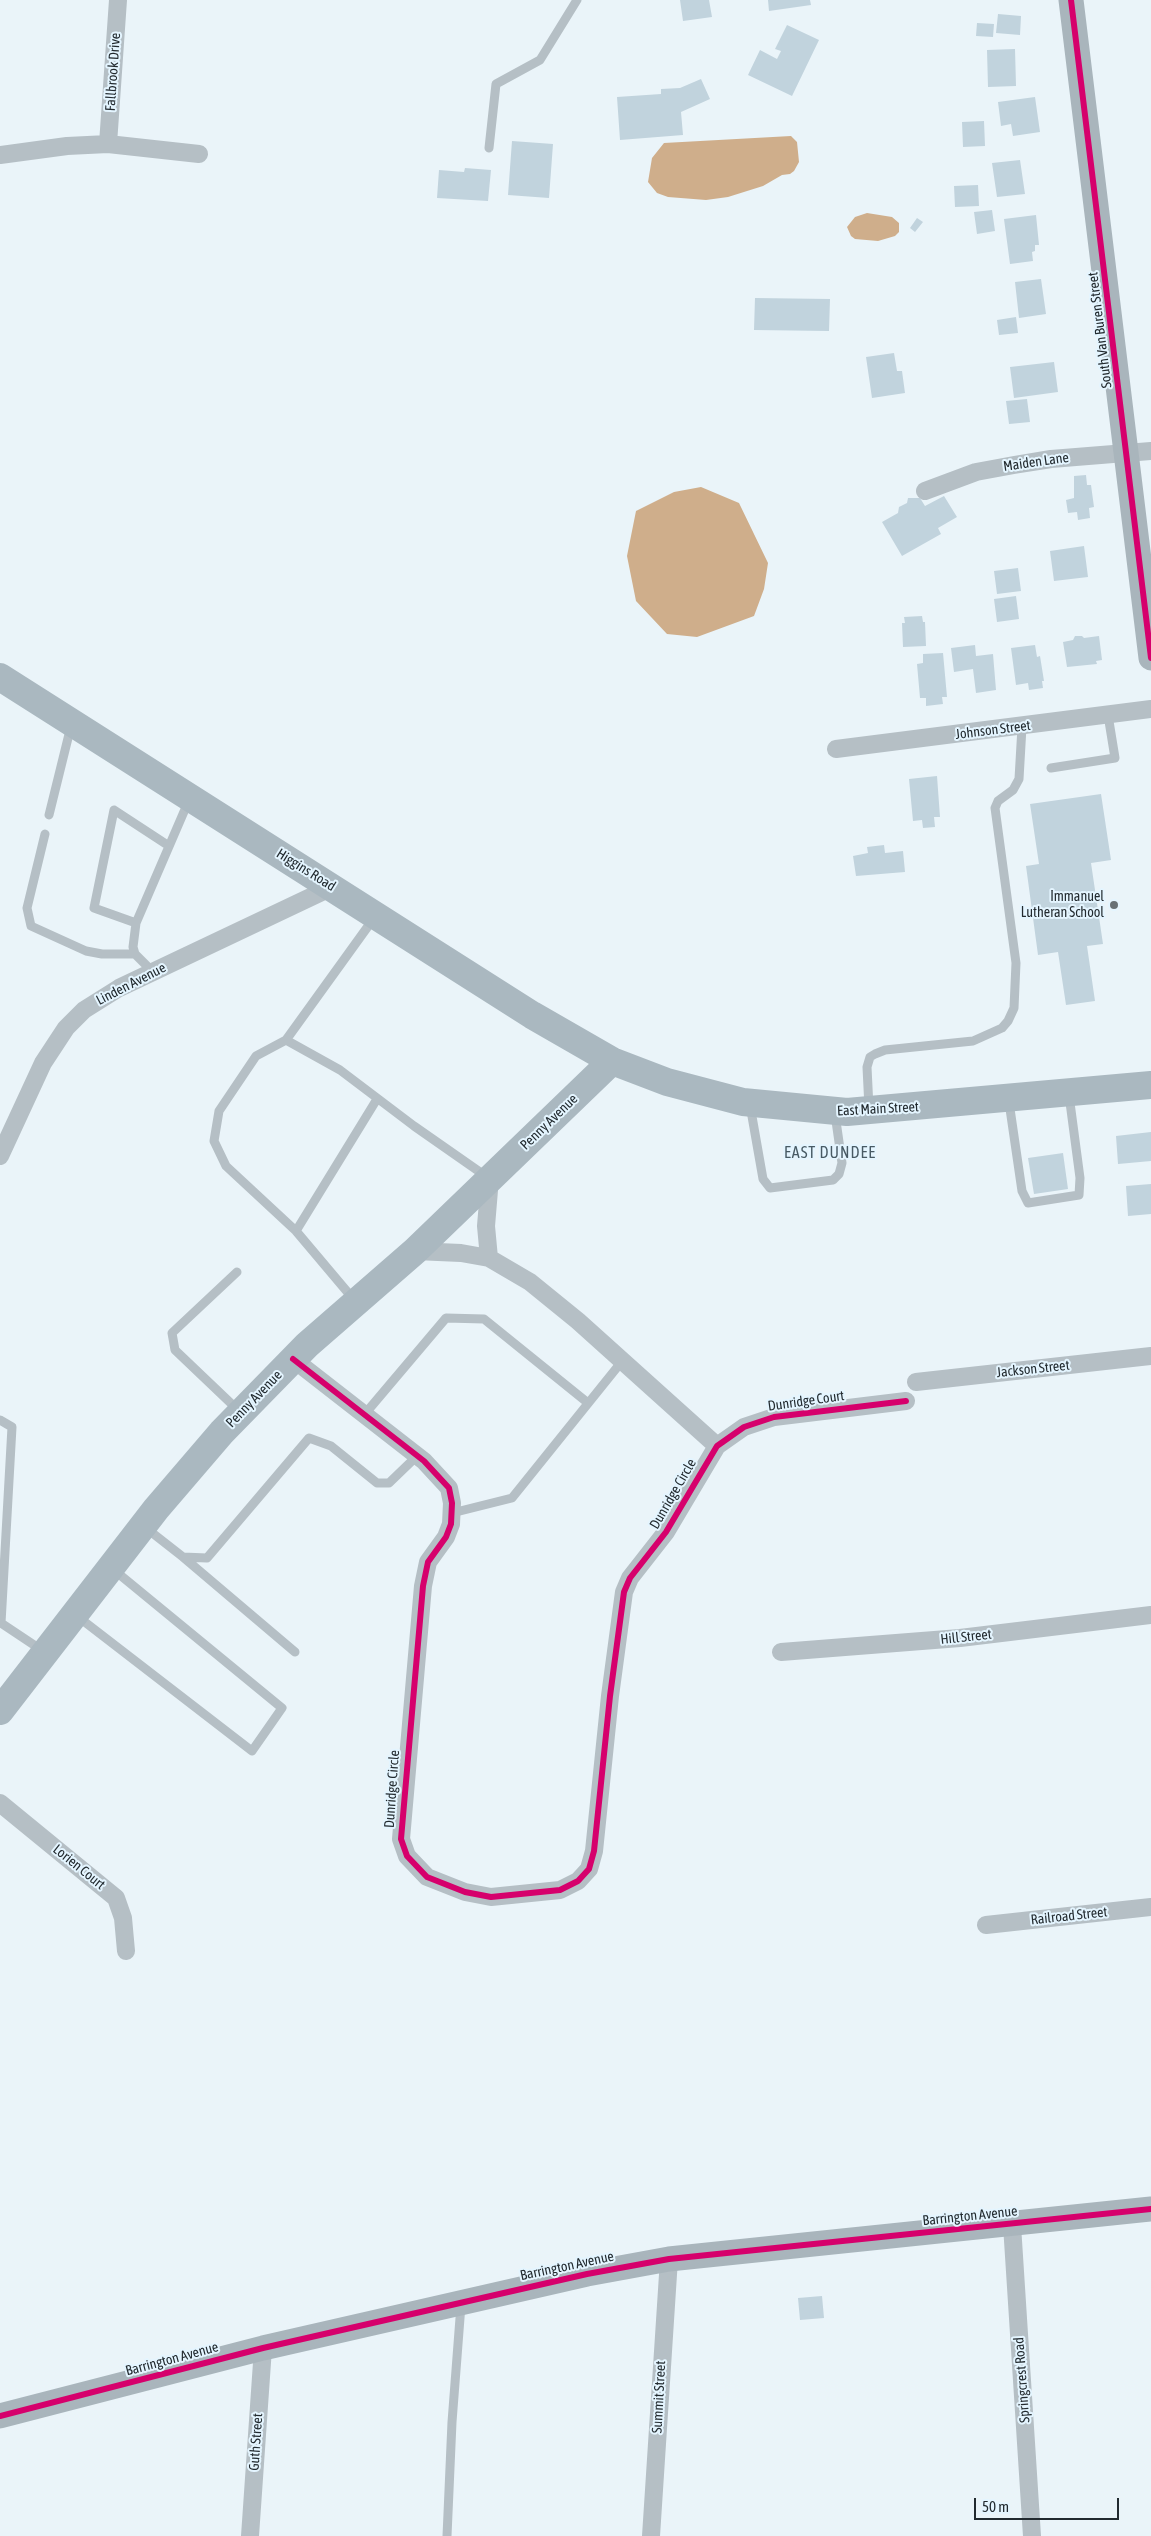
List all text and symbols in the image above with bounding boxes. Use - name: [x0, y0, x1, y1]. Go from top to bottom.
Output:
- street label: Fallbrook Drive: [102, 32, 124, 112]
- street label: South Van Buren Street: [1085, 271, 1115, 389]
- street label: Maiden Lane: [1002, 449, 1070, 475]
- street label: Johnson Street: [954, 717, 1032, 743]
- street label: Higgins Road: [273, 845, 339, 895]
- place label: Immanuel Lutheran School: [1021, 889, 1104, 922]
- marker: Immanuel Lutheran School: [1108, 899, 1120, 911]
- street label: Linden Avenue: [93, 959, 169, 1009]
- street label: Penny Avenue: [517, 1091, 581, 1153]
- street label: East Main Street: [837, 1098, 919, 1120]
- district label: EAST DUNDEE: [783, 1143, 877, 1163]
- street label: Jackson Street: [996, 1357, 1070, 1381]
- street label: Penny Avenue: [223, 1367, 285, 1431]
- street label: Dunridge Court: [767, 1387, 845, 1415]
- street label: Dunridge Circle: [646, 1456, 700, 1532]
- street label: Hill Street: [940, 1626, 992, 1648]
- street label: Dunridge Circle: [381, 1749, 403, 1829]
- street label: Lorien Court: [50, 1841, 108, 1893]
- street label: Railroad Street: [1030, 1904, 1108, 1928]
- street label: Barrington Avenue: [922, 2203, 1018, 2229]
- street label: Barrington Avenue: [519, 2248, 615, 2284]
- street label: Springcrest Road: [1011, 2337, 1033, 2423]
- street label: Barrington Avenue: [124, 2339, 220, 2379]
- street label: Summit Street: [649, 2360, 669, 2434]
- street label: Guth Street: [246, 2413, 266, 2471]
- scale bar: [976, 2488, 1121, 2520]
- text: 50 m: [982, 2498, 1009, 2515]

